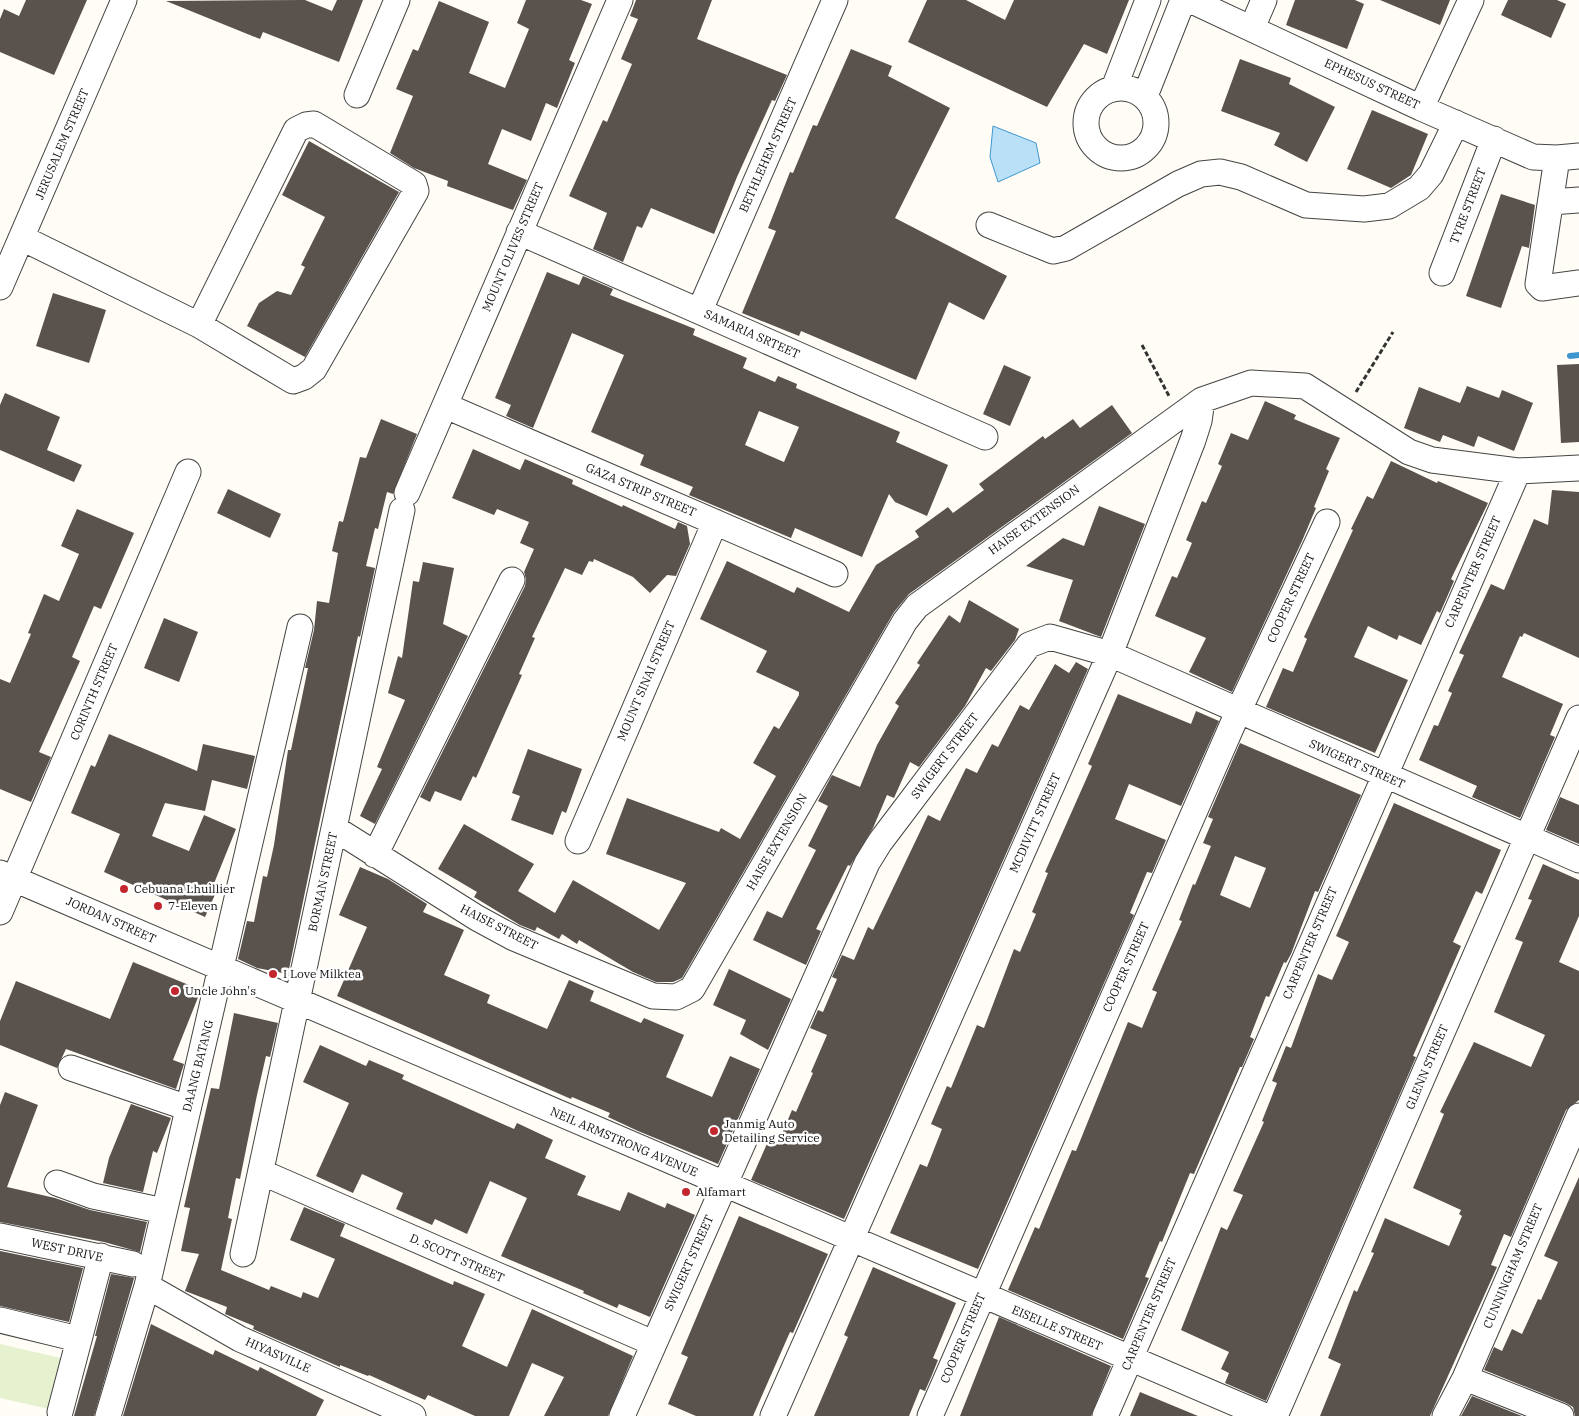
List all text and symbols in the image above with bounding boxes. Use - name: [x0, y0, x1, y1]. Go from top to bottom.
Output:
- street label: EPHESUS STREET: [1322, 55, 1423, 112]
- street label: JERUSALEM STREET: [31, 86, 92, 202]
- street label: BETHLEHEM STREET: [735, 95, 800, 215]
- street label: TYRE STREET: [1446, 166, 1489, 246]
- street label: MOUNT OLIVES STREET: [478, 180, 547, 314]
- street label: SAMARIA SRTEET: [702, 306, 802, 361]
- street label: GAZA STRIP STREET: [584, 459, 699, 520]
- street label: HAISE EXTENSION: [985, 481, 1082, 558]
- street label: CARPENTER STREET: [1441, 513, 1504, 630]
- street label: COOPER STREET: [1263, 551, 1318, 645]
- street label: MOUNT SINAI STREET: [613, 618, 678, 743]
- street label: CORINTH STREET: [66, 641, 121, 743]
- street label: SWIGERT STREET: [907, 710, 982, 802]
- street label: SWIGERT STREET: [1307, 736, 1408, 791]
- street label: MCDIVITT STREET: [1006, 770, 1063, 875]
- street label: HAISE EXTENSION: [743, 791, 810, 893]
- street label: BORMAN STREET: [305, 831, 340, 933]
- place label: Cebuana Lhuillier: [134, 881, 235, 896]
- marker: Cebuana Lhuillier: [118, 883, 130, 895]
- street label: CARPENTER STREET: [1279, 884, 1340, 1001]
- street label: JORDAN STREET: [64, 893, 159, 946]
- place label: 7-Eleven: [168, 898, 218, 913]
- marker: 7-Eleven: [152, 900, 164, 912]
- street label: HAISE STREET: [458, 900, 541, 953]
- street label: COOPER STREET: [1099, 919, 1152, 1014]
- place label: I Love Milktea: [283, 966, 362, 981]
- marker: I Love Milktea: [267, 968, 279, 980]
- place label: Uncle John's: [185, 983, 256, 998]
- marker: Uncle John's: [169, 985, 181, 997]
- street label: DAANG BATANG: [179, 1018, 216, 1113]
- street label: GLENN STREET: [1402, 1022, 1451, 1112]
- street label: NEIL ARMSTRONG AVENUE: [548, 1104, 700, 1180]
- place label: Janmig Auto Detailing Service: [724, 1116, 820, 1145]
- marker: Janmig Auto Detailing Service: [708, 1125, 720, 1137]
- place label: Alfamart: [696, 1184, 746, 1199]
- marker: Alfamart: [680, 1186, 692, 1198]
- street label: CUNNINGHAM STREET: [1479, 1201, 1546, 1331]
- street label: SWIGERT STREET: [661, 1212, 716, 1313]
- street label: D. SCOTT STREET: [408, 1230, 507, 1285]
- street label: WEST DRIVE: [30, 1235, 104, 1264]
- street label: CARPENTER STREET: [1118, 1255, 1179, 1372]
- street label: COOPER STREET: [937, 1290, 988, 1385]
- street label: EISELLE STREET: [1009, 1302, 1105, 1354]
- street label: HIYASVILLE: [243, 1333, 313, 1376]

